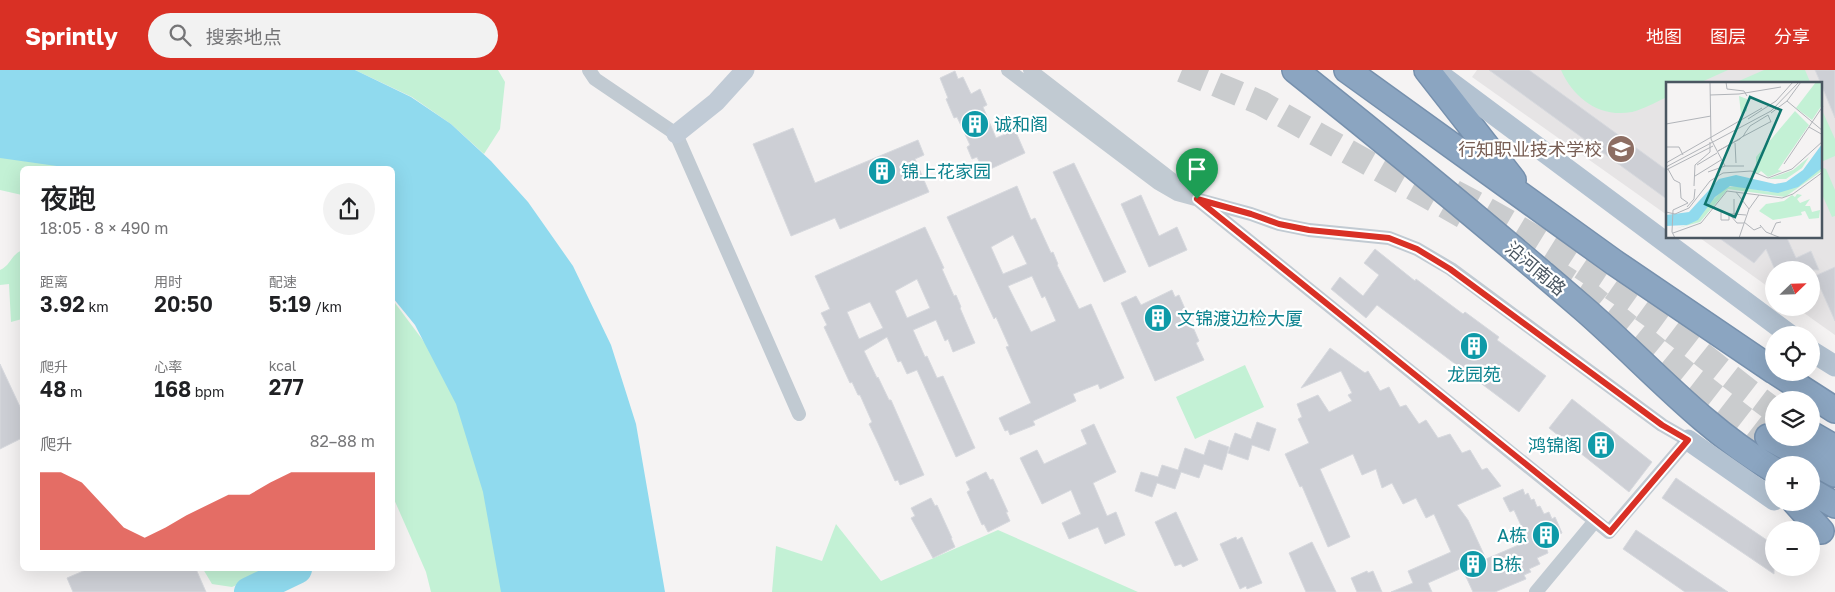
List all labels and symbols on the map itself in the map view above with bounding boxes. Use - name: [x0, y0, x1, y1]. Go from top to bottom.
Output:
- inset map: [1666, 82, 1822, 239]
- building icon: 诚和阁: [960, 109, 990, 139]
- place label: 诚和阁: [994, 113, 1048, 135]
- school or university icon: 行知职业技术学校: [1606, 134, 1636, 164]
- place label: 行知职业技术学校: [1458, 138, 1602, 160]
- pin: [1176, 148, 1218, 199]
- building icon: 锦上花家园: [867, 156, 897, 186]
- place label: 锦上花家园: [901, 160, 991, 182]
- street label: 沿河南路: [1501, 236, 1571, 300]
- north arrow: [1765, 261, 1820, 316]
- building icon: 文锦渡边检大厦: [1143, 303, 1173, 333]
- place label: 文锦渡边检大厦: [1177, 307, 1303, 329]
- building icon: 龙园苑: [1459, 331, 1489, 361]
- place label: 龙园苑: [1447, 363, 1501, 385]
- building icon: 鸿锦阁: [1586, 430, 1616, 460]
- place label: 鸿锦阁: [1528, 434, 1582, 456]
- building icon: A栋: [1531, 520, 1561, 550]
- place label: A栋: [1497, 524, 1527, 546]
- building icon: B栋: [1458, 549, 1488, 579]
- place label: B栋: [1492, 553, 1522, 575]

